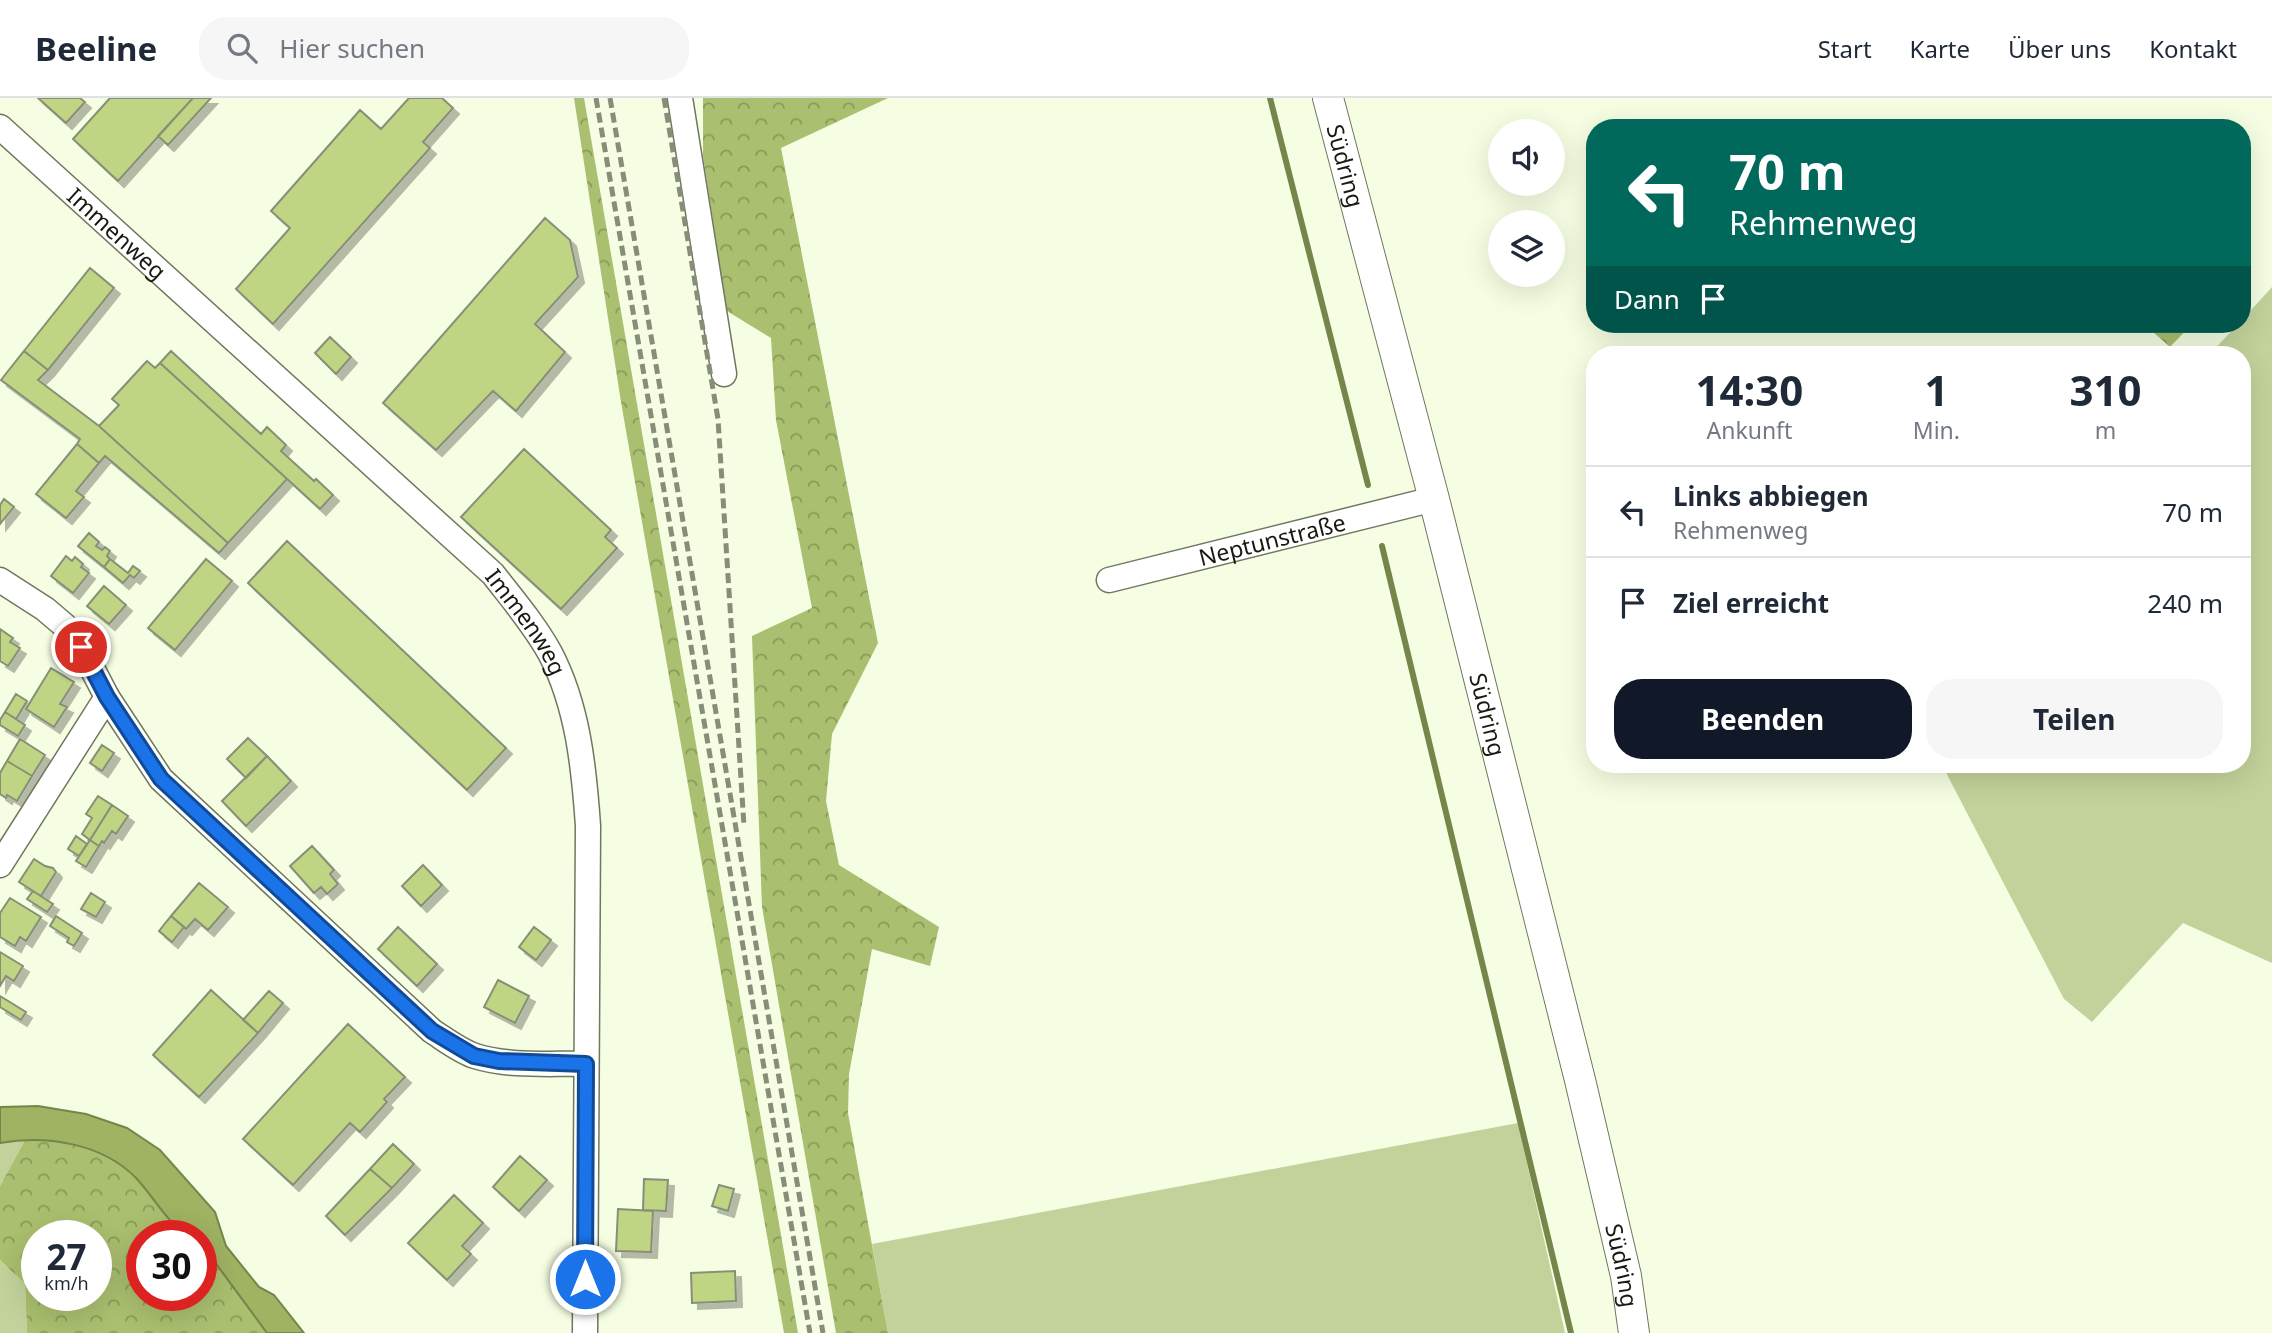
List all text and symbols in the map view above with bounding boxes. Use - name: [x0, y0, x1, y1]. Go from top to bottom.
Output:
- search box: [199, 17, 689, 80]
- text: Beeline: [35, 26, 157, 71]
- icon: search: [223, 29, 261, 67]
- text: Hier suchen: [279, 30, 425, 66]
- text: Start: [1818, 32, 1872, 65]
- text: Karte: [1910, 32, 1970, 65]
- text: Über uns: [2008, 32, 2111, 65]
- text: Kontakt: [2149, 32, 2237, 65]
- map controls: [1488, 119, 1565, 287]
- button: sound: [1488, 119, 1565, 196]
- street label: Südring: [1320, 121, 1372, 211]
- text: 70 m: [1729, 138, 1846, 204]
- icon: left: [1614, 147, 1705, 238]
- street label: Immenweg: [61, 180, 173, 286]
- text: Rehmenweg: [1729, 201, 1917, 244]
- button: layers: [1488, 210, 1565, 287]
- icon: arrive: [1694, 280, 1732, 318]
- text: Dann: [1614, 281, 1680, 317]
- text: 14:30: [1695, 361, 1803, 418]
- text: 1: [1924, 361, 1948, 418]
- text: 310: [2069, 361, 2142, 418]
- text: Ankunft: [1706, 414, 1792, 446]
- text: Min.: [1913, 414, 1960, 446]
- text: m: [2095, 414, 2116, 446]
- text: Links abbiegen: [1673, 478, 1869, 514]
- icon: left: [1614, 493, 1652, 531]
- text: 70 m: [2162, 494, 2223, 530]
- street label: Neptunstraße: [1195, 506, 1349, 573]
- text: Rehmenweg: [1673, 514, 1808, 546]
- street label: Immenweg: [478, 562, 574, 680]
- icon: arrive: [1614, 584, 1652, 622]
- text: Ziel erreicht: [1673, 585, 1829, 621]
- text: 240 m: [2147, 585, 2223, 621]
- pin: [51, 617, 111, 677]
- icon: arrive: [62, 628, 100, 666]
- street label: Südring: [1462, 669, 1514, 760]
- button: Beenden: [1614, 679, 1912, 759]
- button: Teilen: [1926, 679, 2223, 759]
- speed limit sign: 30: [126, 1220, 217, 1311]
- street label: Südring: [1598, 1220, 1646, 1309]
- text: 27: [46, 1233, 87, 1280]
- position arrow: [548, 1242, 622, 1316]
- text: km/h: [44, 1271, 89, 1295]

